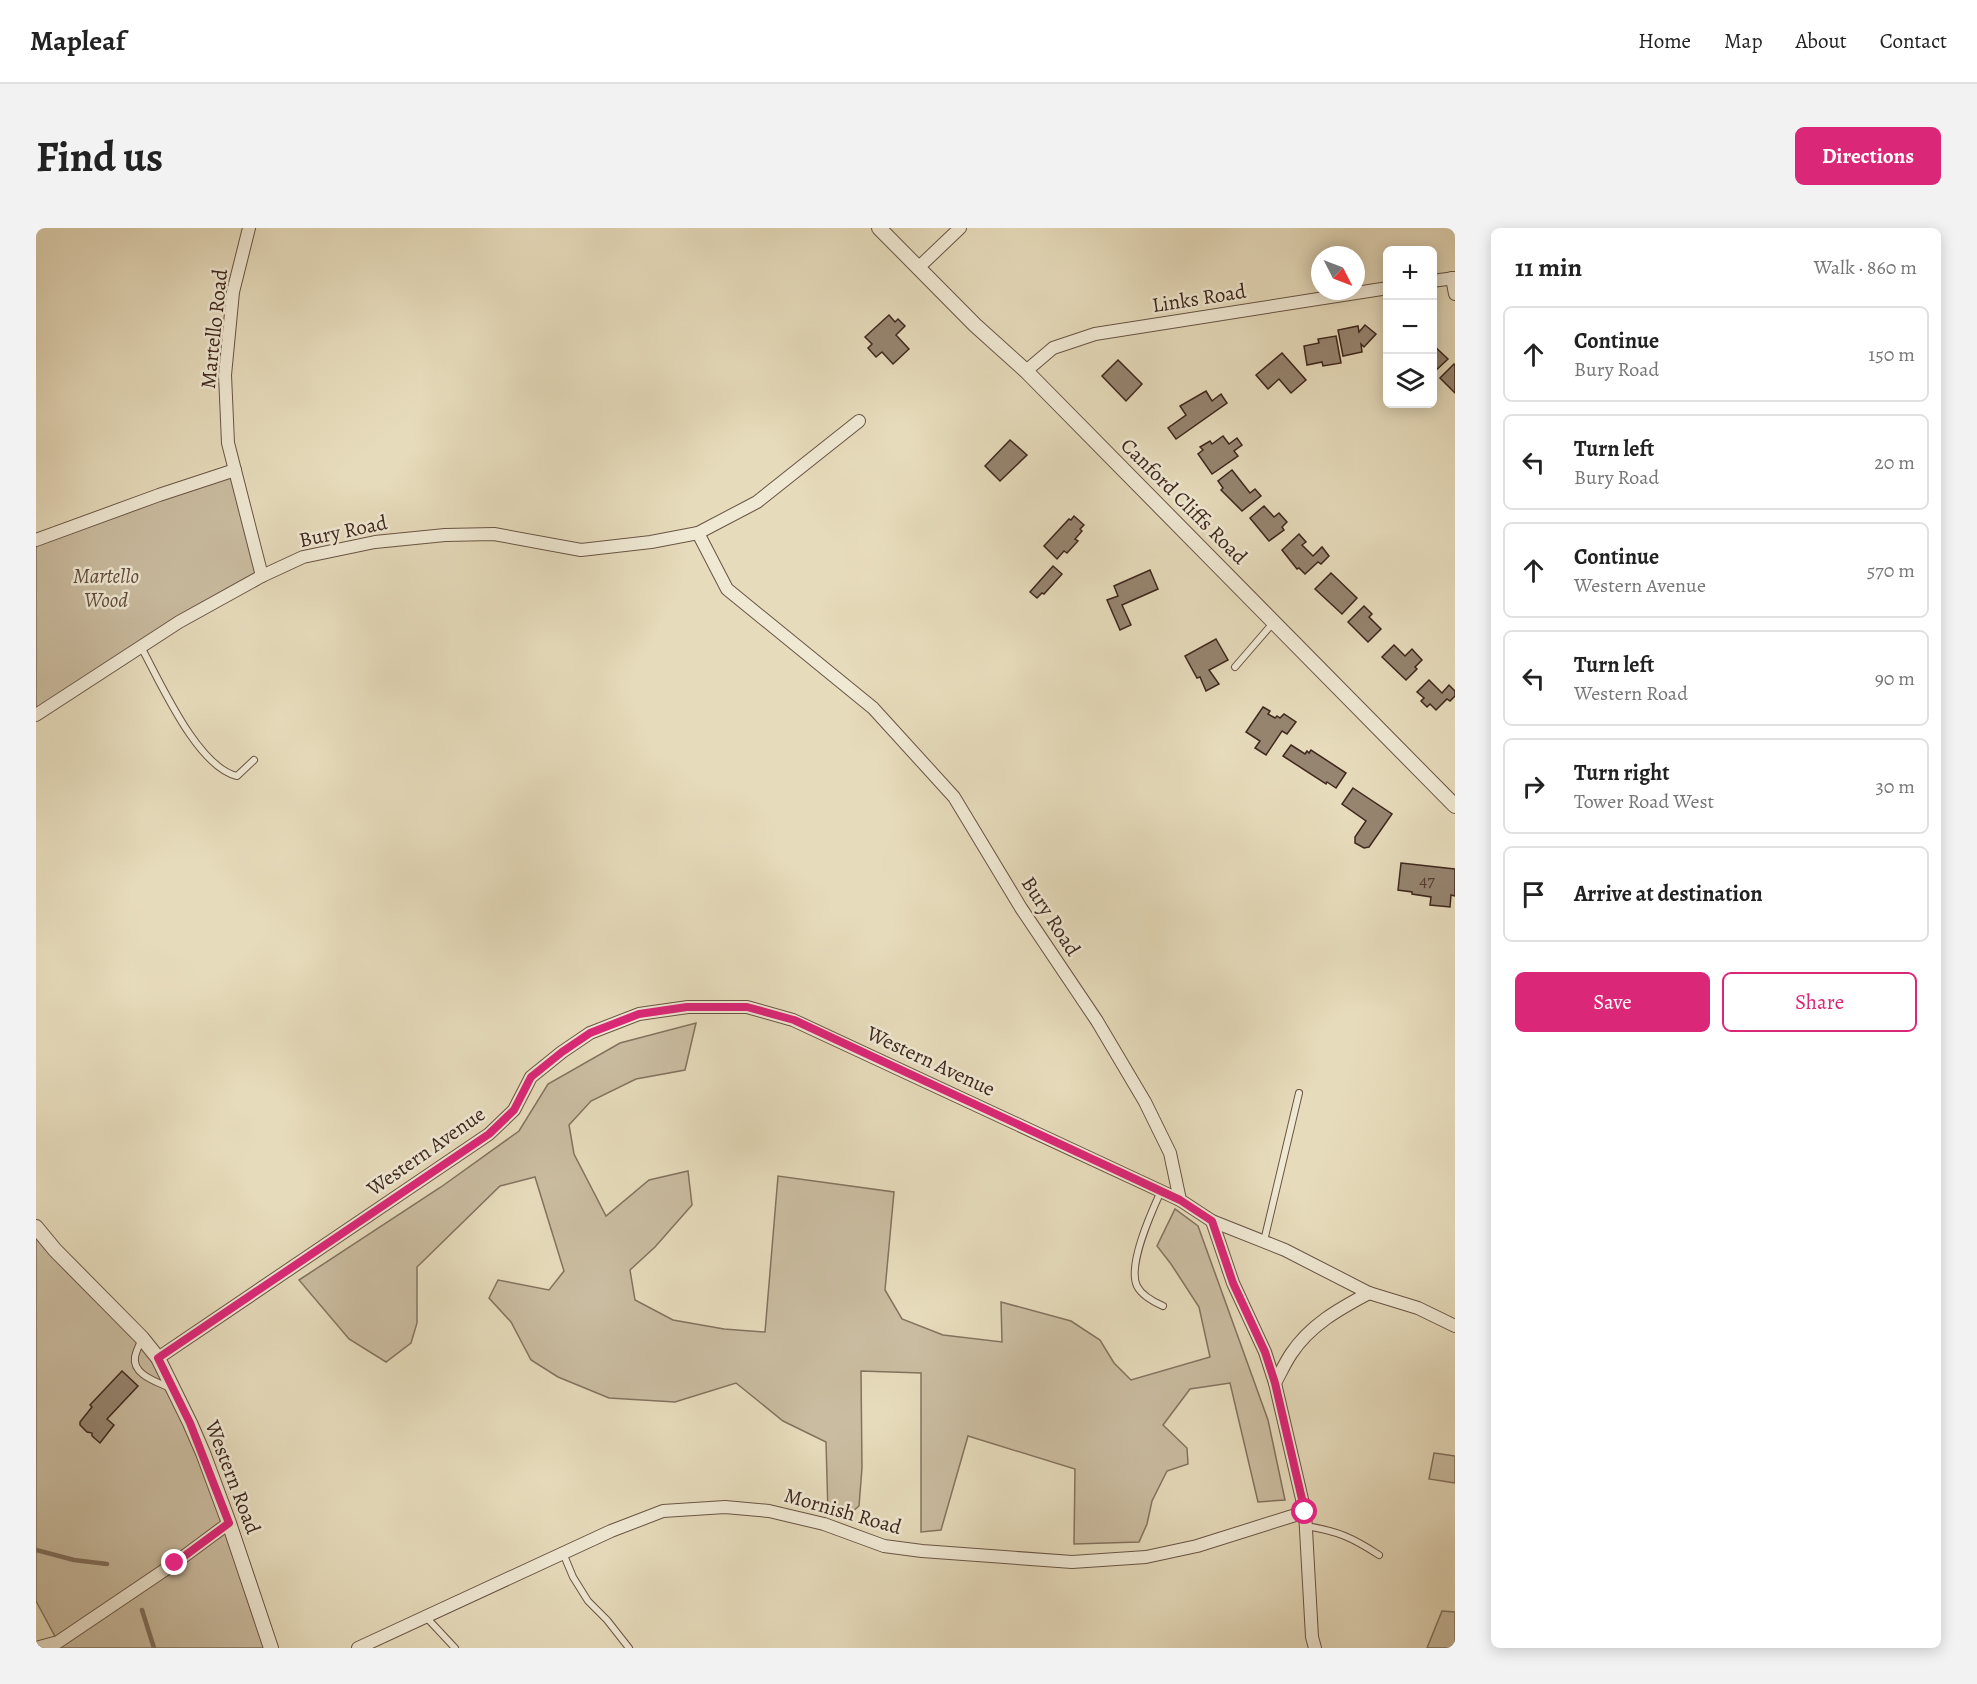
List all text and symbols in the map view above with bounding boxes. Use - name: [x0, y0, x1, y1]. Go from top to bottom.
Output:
- text: Mapleaf: [30, 22, 125, 60]
- text: Home: [1638, 27, 1691, 55]
- text: Map: [1724, 27, 1762, 55]
- text: About: [1795, 27, 1847, 55]
- text: Contact: [1880, 27, 1947, 55]
- button: Directions: [1795, 127, 1941, 185]
- text: Find us: [36, 128, 163, 185]
- north arrow: [1311, 246, 1365, 300]
- map controls: [1383, 246, 1437, 408]
- button: +: [1383, 246, 1437, 300]
- text: 11 min: [1515, 250, 1582, 285]
- text: Walk · 860 m: [1814, 254, 1917, 281]
- street label: Martello Road: [194, 267, 234, 390]
- street label: Links Road: [1150, 277, 1249, 319]
- button: −: [1383, 300, 1437, 354]
- text: Continue: [1574, 326, 1659, 356]
- icon: ahead: [1517, 338, 1550, 371]
- text: 150 m: [1868, 341, 1915, 368]
- button: layers: [1383, 354, 1437, 408]
- text: Bury Road: [1574, 356, 1659, 383]
- street label: Canford Cliffs Road: [1115, 432, 1254, 571]
- text: Turn left: [1574, 434, 1654, 464]
- icon: left: [1517, 446, 1550, 479]
- text: 20 m: [1874, 449, 1915, 476]
- text: Bury Road: [1574, 464, 1659, 491]
- street label: Bury Road: [296, 508, 390, 554]
- text: Continue: [1574, 542, 1659, 572]
- icon: ahead: [1517, 554, 1550, 587]
- text: 570 m: [1867, 557, 1915, 584]
- park label: Martello Wood: [73, 562, 139, 614]
- text: Western Avenue: [1574, 572, 1706, 599]
- text: Turn left: [1574, 650, 1654, 680]
- icon: left: [1517, 662, 1550, 695]
- text: 90 m: [1875, 665, 1915, 692]
- text: Western Road: [1574, 680, 1688, 707]
- text: Turn right: [1574, 758, 1670, 788]
- icon: right: [1517, 770, 1550, 803]
- text: 30 m: [1875, 773, 1915, 800]
- text: Tower Road West: [1574, 788, 1714, 815]
- house number: 47: [1419, 868, 1435, 892]
- street label: Bury Road: [1015, 871, 1088, 962]
- icon: arrive: [1517, 878, 1550, 911]
- text: Arrive at destination: [1574, 879, 1763, 909]
- button: Save: [1515, 972, 1710, 1032]
- button: Share: [1722, 972, 1917, 1032]
- street label: Western Avenue: [861, 1019, 1000, 1103]
- street label: Western Avenue: [360, 1100, 491, 1203]
- street label: Western Road: [198, 1415, 268, 1539]
- street label: Mornish Road: [781, 1481, 906, 1541]
- route start: [1291, 1498, 1317, 1524]
- route end: [161, 1549, 187, 1575]

